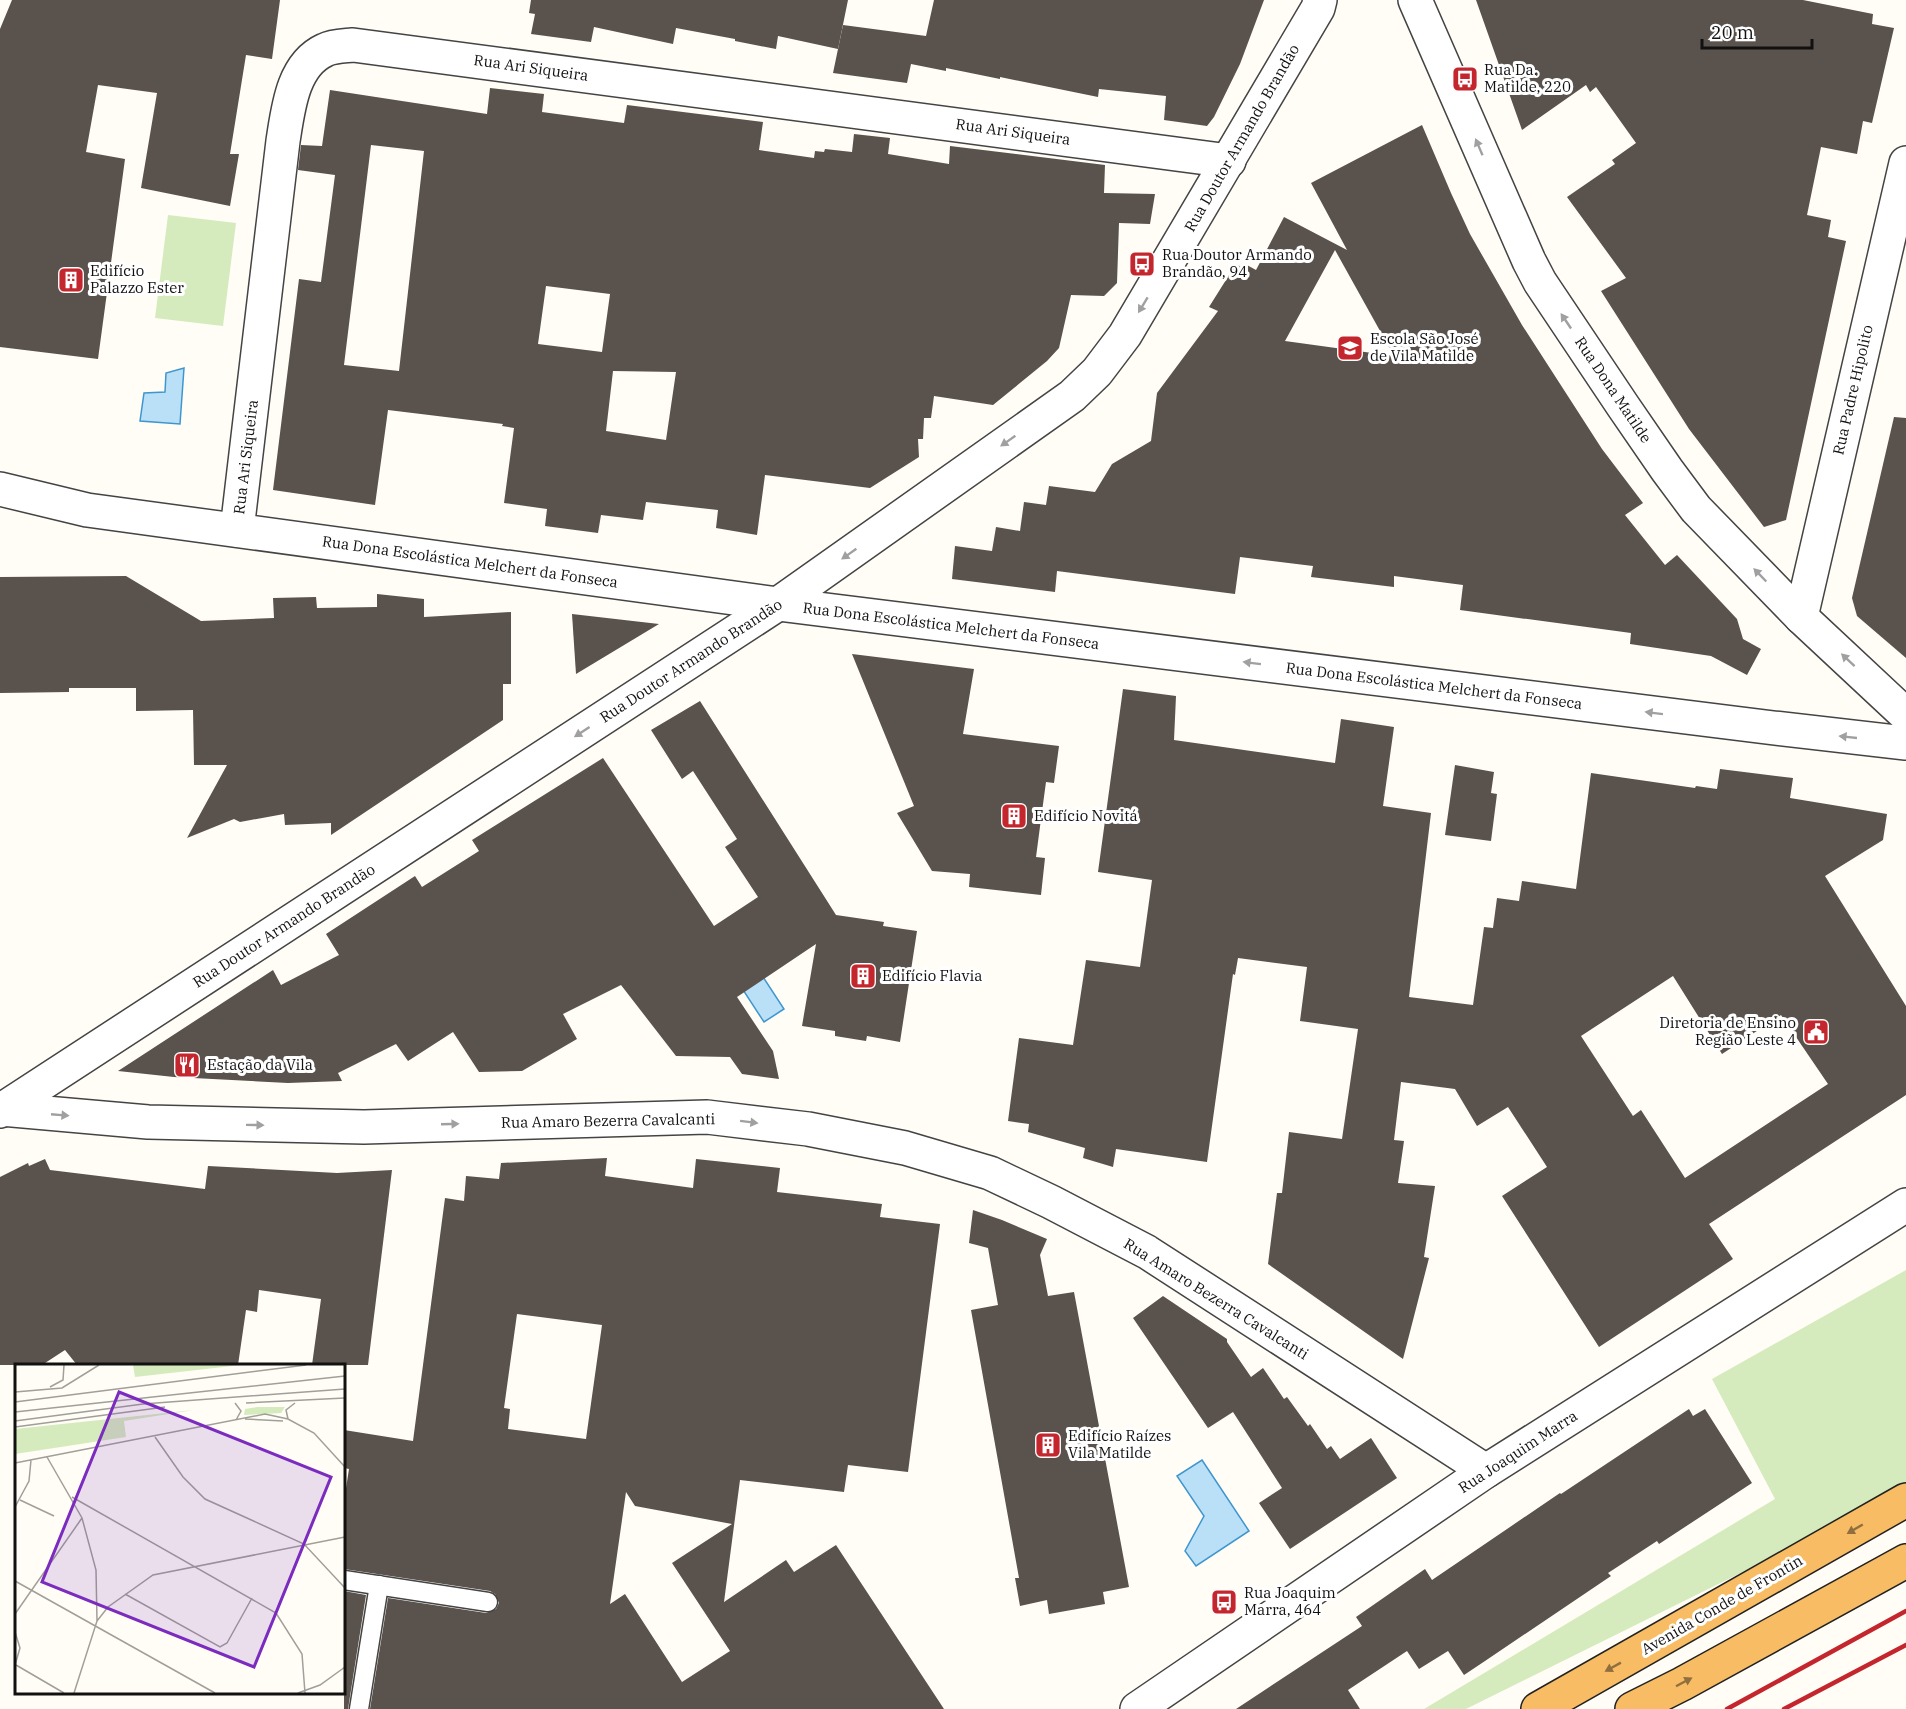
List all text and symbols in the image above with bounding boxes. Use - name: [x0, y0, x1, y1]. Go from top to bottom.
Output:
- scale bar: [1702, 12, 1812, 50]
- text: 20 m: [1711, 21, 1754, 44]
- street label: Rua Doutor Armando Brandão: [1180, 41, 1303, 235]
- street label: Rua Ari Siqueira: [473, 50, 590, 85]
- place label: Rua Da. Matilde, 220: [1484, 60, 1571, 96]
- bus stop icon: Rua Da. Matilde, 220: [1450, 64, 1480, 94]
- street label: Rua Ari Siqueira: [955, 114, 1072, 149]
- one-way arrow: [1474, 137, 1484, 155]
- place label: Rua Doutor Armando Brandão, 94: [1162, 245, 1312, 281]
- bus stop icon: Rua Doutor Armando Brandão, 94: [1127, 249, 1157, 279]
- place label: Edifício Palazzo Ester: [90, 261, 184, 297]
- building icon: Edifício Palazzo Ester: [56, 265, 86, 295]
- one-way arrow: [1138, 297, 1149, 313]
- one-way arrow: [1560, 313, 1572, 329]
- street label: Rua Padre Hipolito: [1828, 323, 1877, 457]
- place label: Escola São José de Vila Matilde: [1370, 329, 1479, 365]
- school or university icon: Escola São José de Vila Matilde: [1335, 333, 1365, 363]
- street label: Rua Dona Matilde: [1571, 333, 1656, 446]
- street label: Rua Ari Siqueira: [229, 398, 262, 515]
- one-way arrow: [1001, 435, 1017, 447]
- street label: Rua Dona Escolástica Melchert da Fonseca: [321, 531, 619, 592]
- one-way arrow: [841, 548, 857, 559]
- one-way arrow: [1754, 568, 1768, 582]
- street label: Rua Doutor Armando Brandão: [596, 594, 785, 727]
- street label: Rua Dona Escolástica Melchert da Fonseca: [802, 598, 1100, 653]
- one-way arrow: [1841, 654, 1855, 668]
- one-way arrow: [1243, 658, 1262, 668]
- street label: Rua Dona Escolástica Melchert da Fonseca: [1285, 658, 1583, 713]
- one-way arrow: [1645, 709, 1664, 718]
- one-way arrow: [574, 726, 590, 737]
- one-way arrow: [1838, 732, 1857, 741]
- building icon: Edifício Novitá: [999, 801, 1029, 831]
- place label: Edifício Novitá: [1034, 806, 1138, 825]
- street label: Rua Doutor Armando Brandão: [189, 859, 378, 992]
- building icon: Edifício Flavia: [848, 961, 878, 991]
- place label: Edifício Flavia: [882, 966, 982, 985]
- place label: Diretoria de Ensino Região Leste 4: [1659, 1013, 1796, 1049]
- public building icon: Diretoria de Ensino Região Leste 4: [1801, 1017, 1831, 1047]
- restaurant icon: Estação da Vila: [172, 1050, 202, 1080]
- place label: Estação da Vila: [207, 1055, 313, 1074]
- street label: Rua Amaro Bezerra Cavalcanti: [501, 1109, 716, 1132]
- one-way arrow: [51, 1110, 70, 1120]
- one-way arrow: [740, 1117, 759, 1127]
- one-way arrow: [245, 1120, 264, 1129]
- one-way arrow: [440, 1120, 459, 1129]
- street label: Rua Amaro Bezerra Cavalcanti: [1120, 1234, 1312, 1364]
- inset map: [15, 1364, 345, 1694]
- street label: Rua Joaquim Marra: [1455, 1406, 1581, 1497]
- place label: Edifício Raízes Vila Matilde: [1068, 1426, 1171, 1462]
- building icon: Edifício Raízes Vila Matilde: [1033, 1430, 1063, 1460]
- one-way arrow: [1847, 1524, 1863, 1535]
- street label: Avenida Conde de Frontin: [1638, 1550, 1806, 1659]
- place label: Rua Joaquim Marra, 464: [1244, 1583, 1336, 1619]
- bus stop icon: Rua Joaquim Marra, 464: [1209, 1587, 1239, 1617]
- one-way arrow: [1605, 1662, 1621, 1673]
- one-way arrow: [1676, 1677, 1693, 1687]

